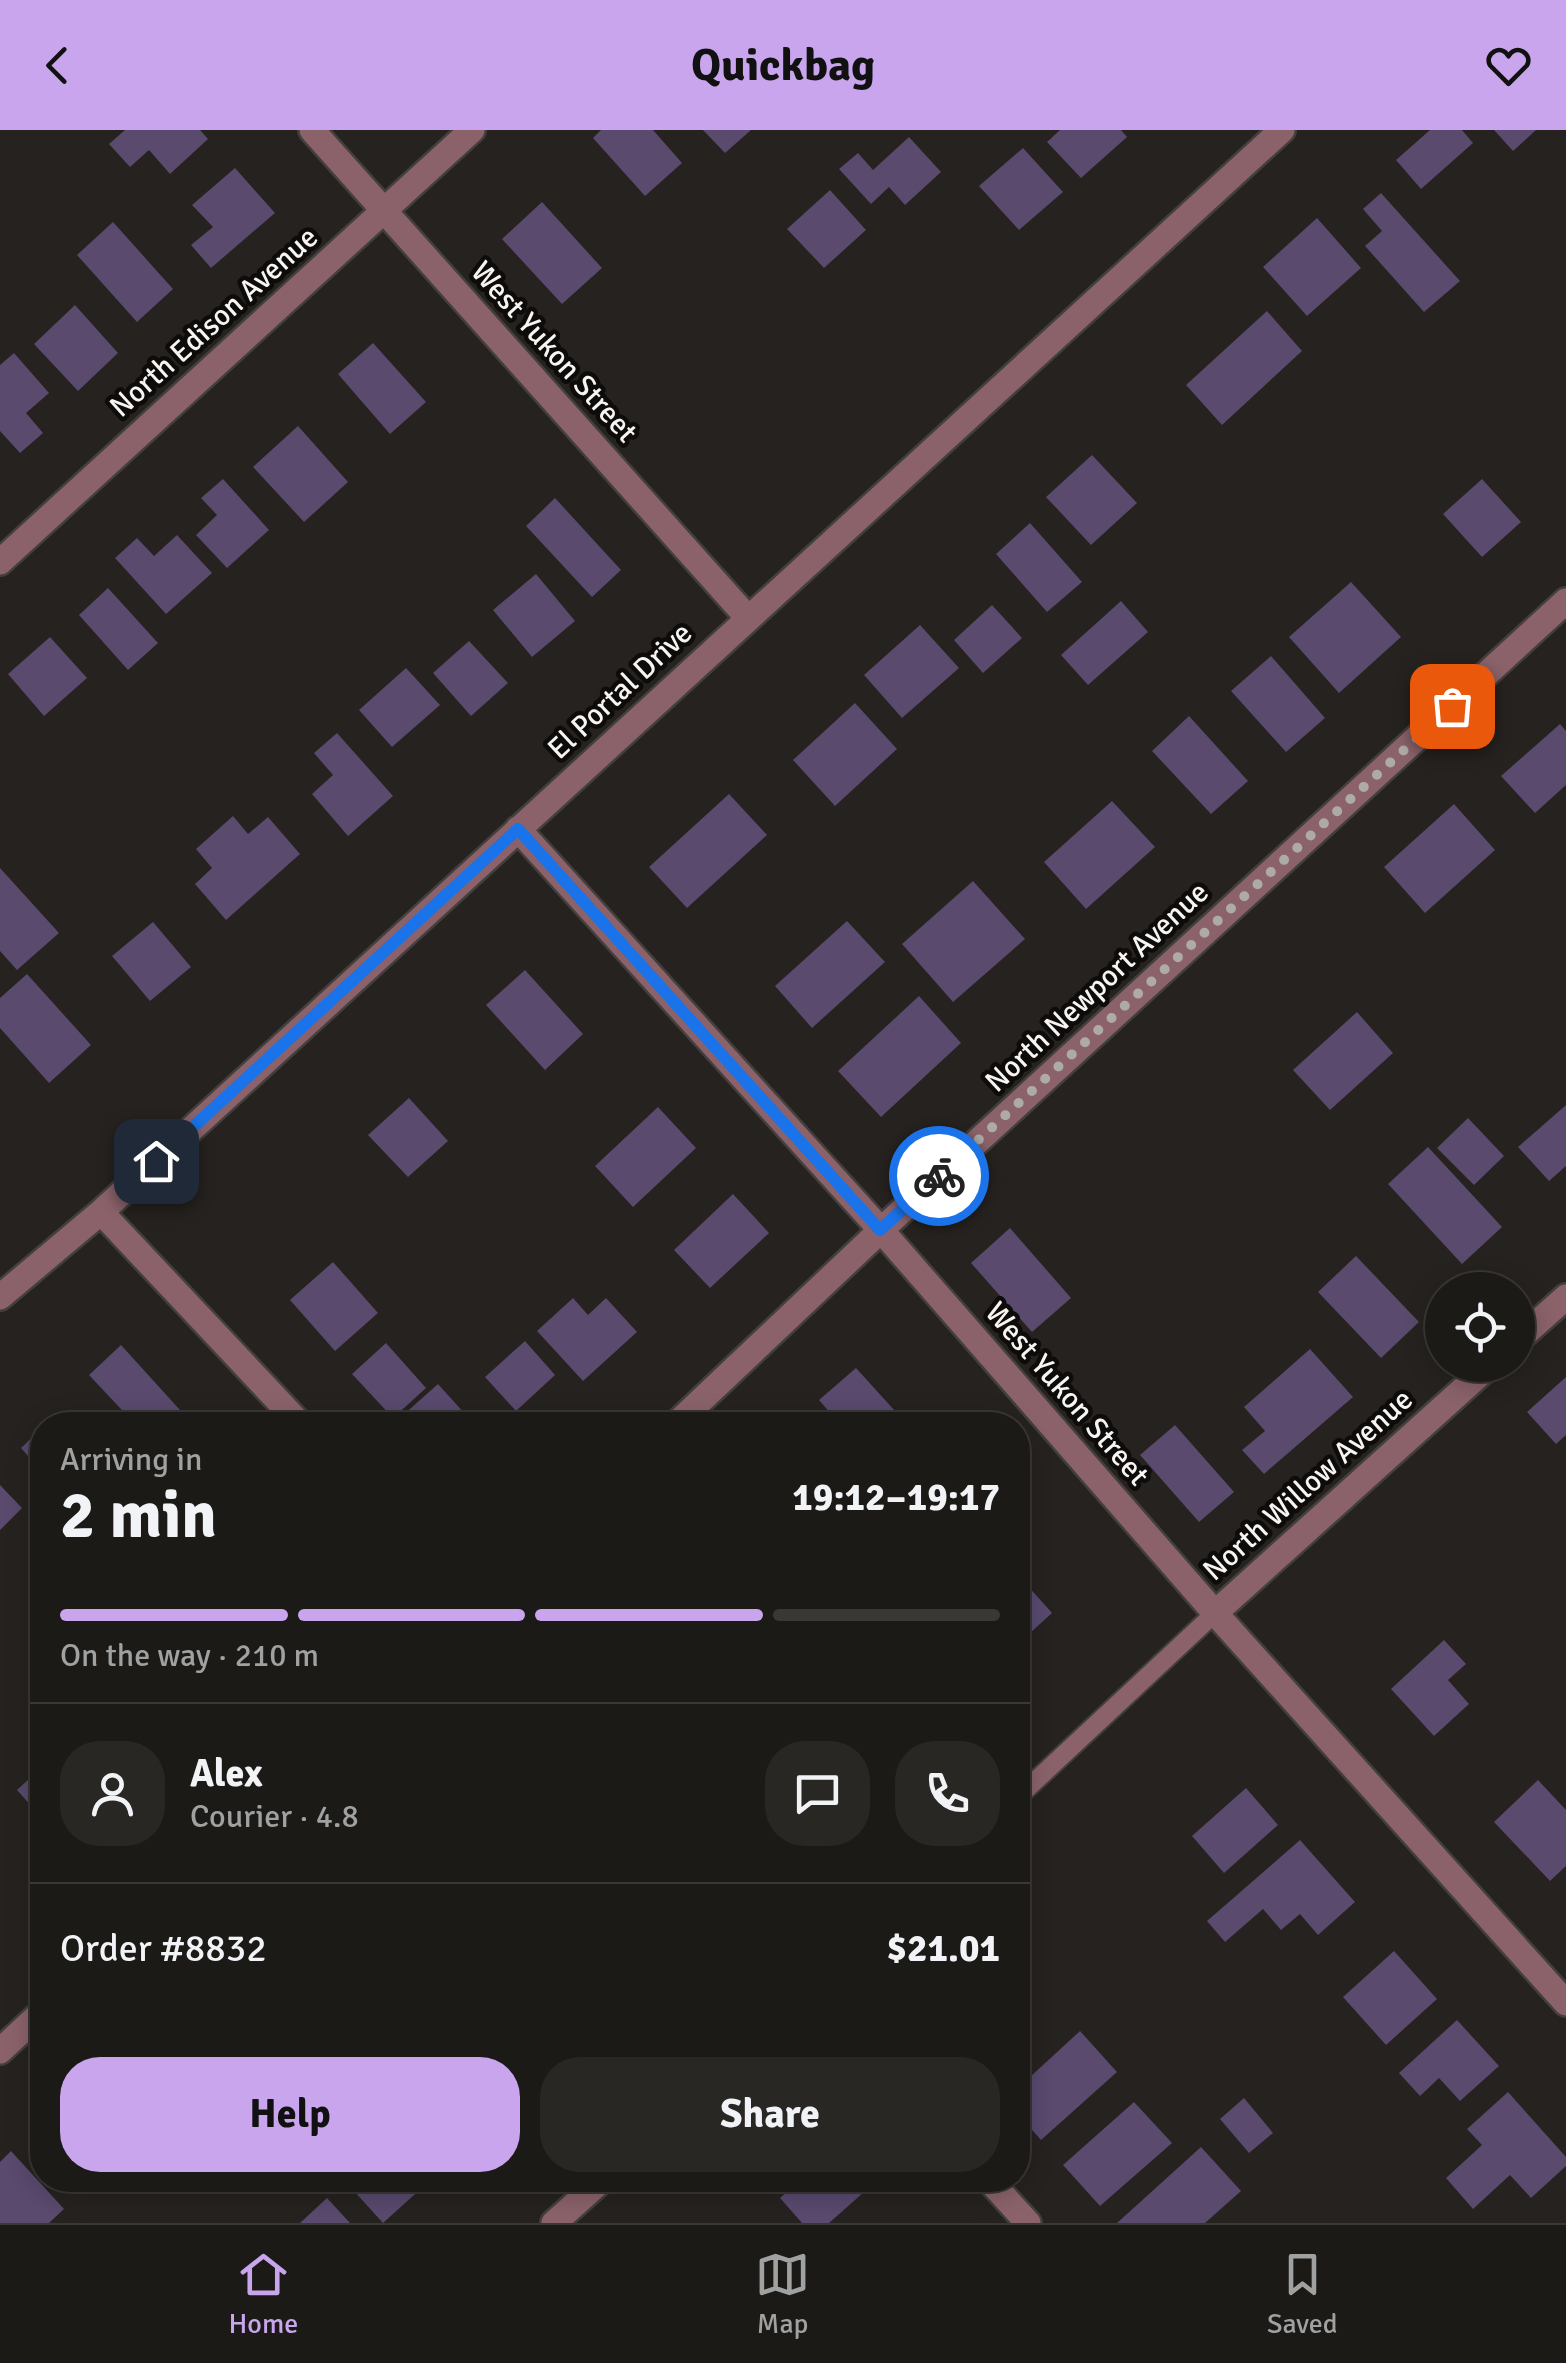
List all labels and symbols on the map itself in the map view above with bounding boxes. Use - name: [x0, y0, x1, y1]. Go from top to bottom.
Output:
- street label: North Edison Avenue: [102, 219, 326, 425]
- street label: West Yukon Street: [463, 254, 645, 450]
- street label: El Portal Drive: [540, 615, 700, 767]
- pin: [1410, 664, 1495, 749]
- street label: North Newport Avenue: [978, 874, 1216, 1100]
- pin: [114, 1119, 199, 1204]
- courier: [889, 1126, 989, 1226]
- street label: West Yukon Street: [977, 1295, 1157, 1493]
- street label: North Willow Avenue: [1196, 1381, 1420, 1589]

